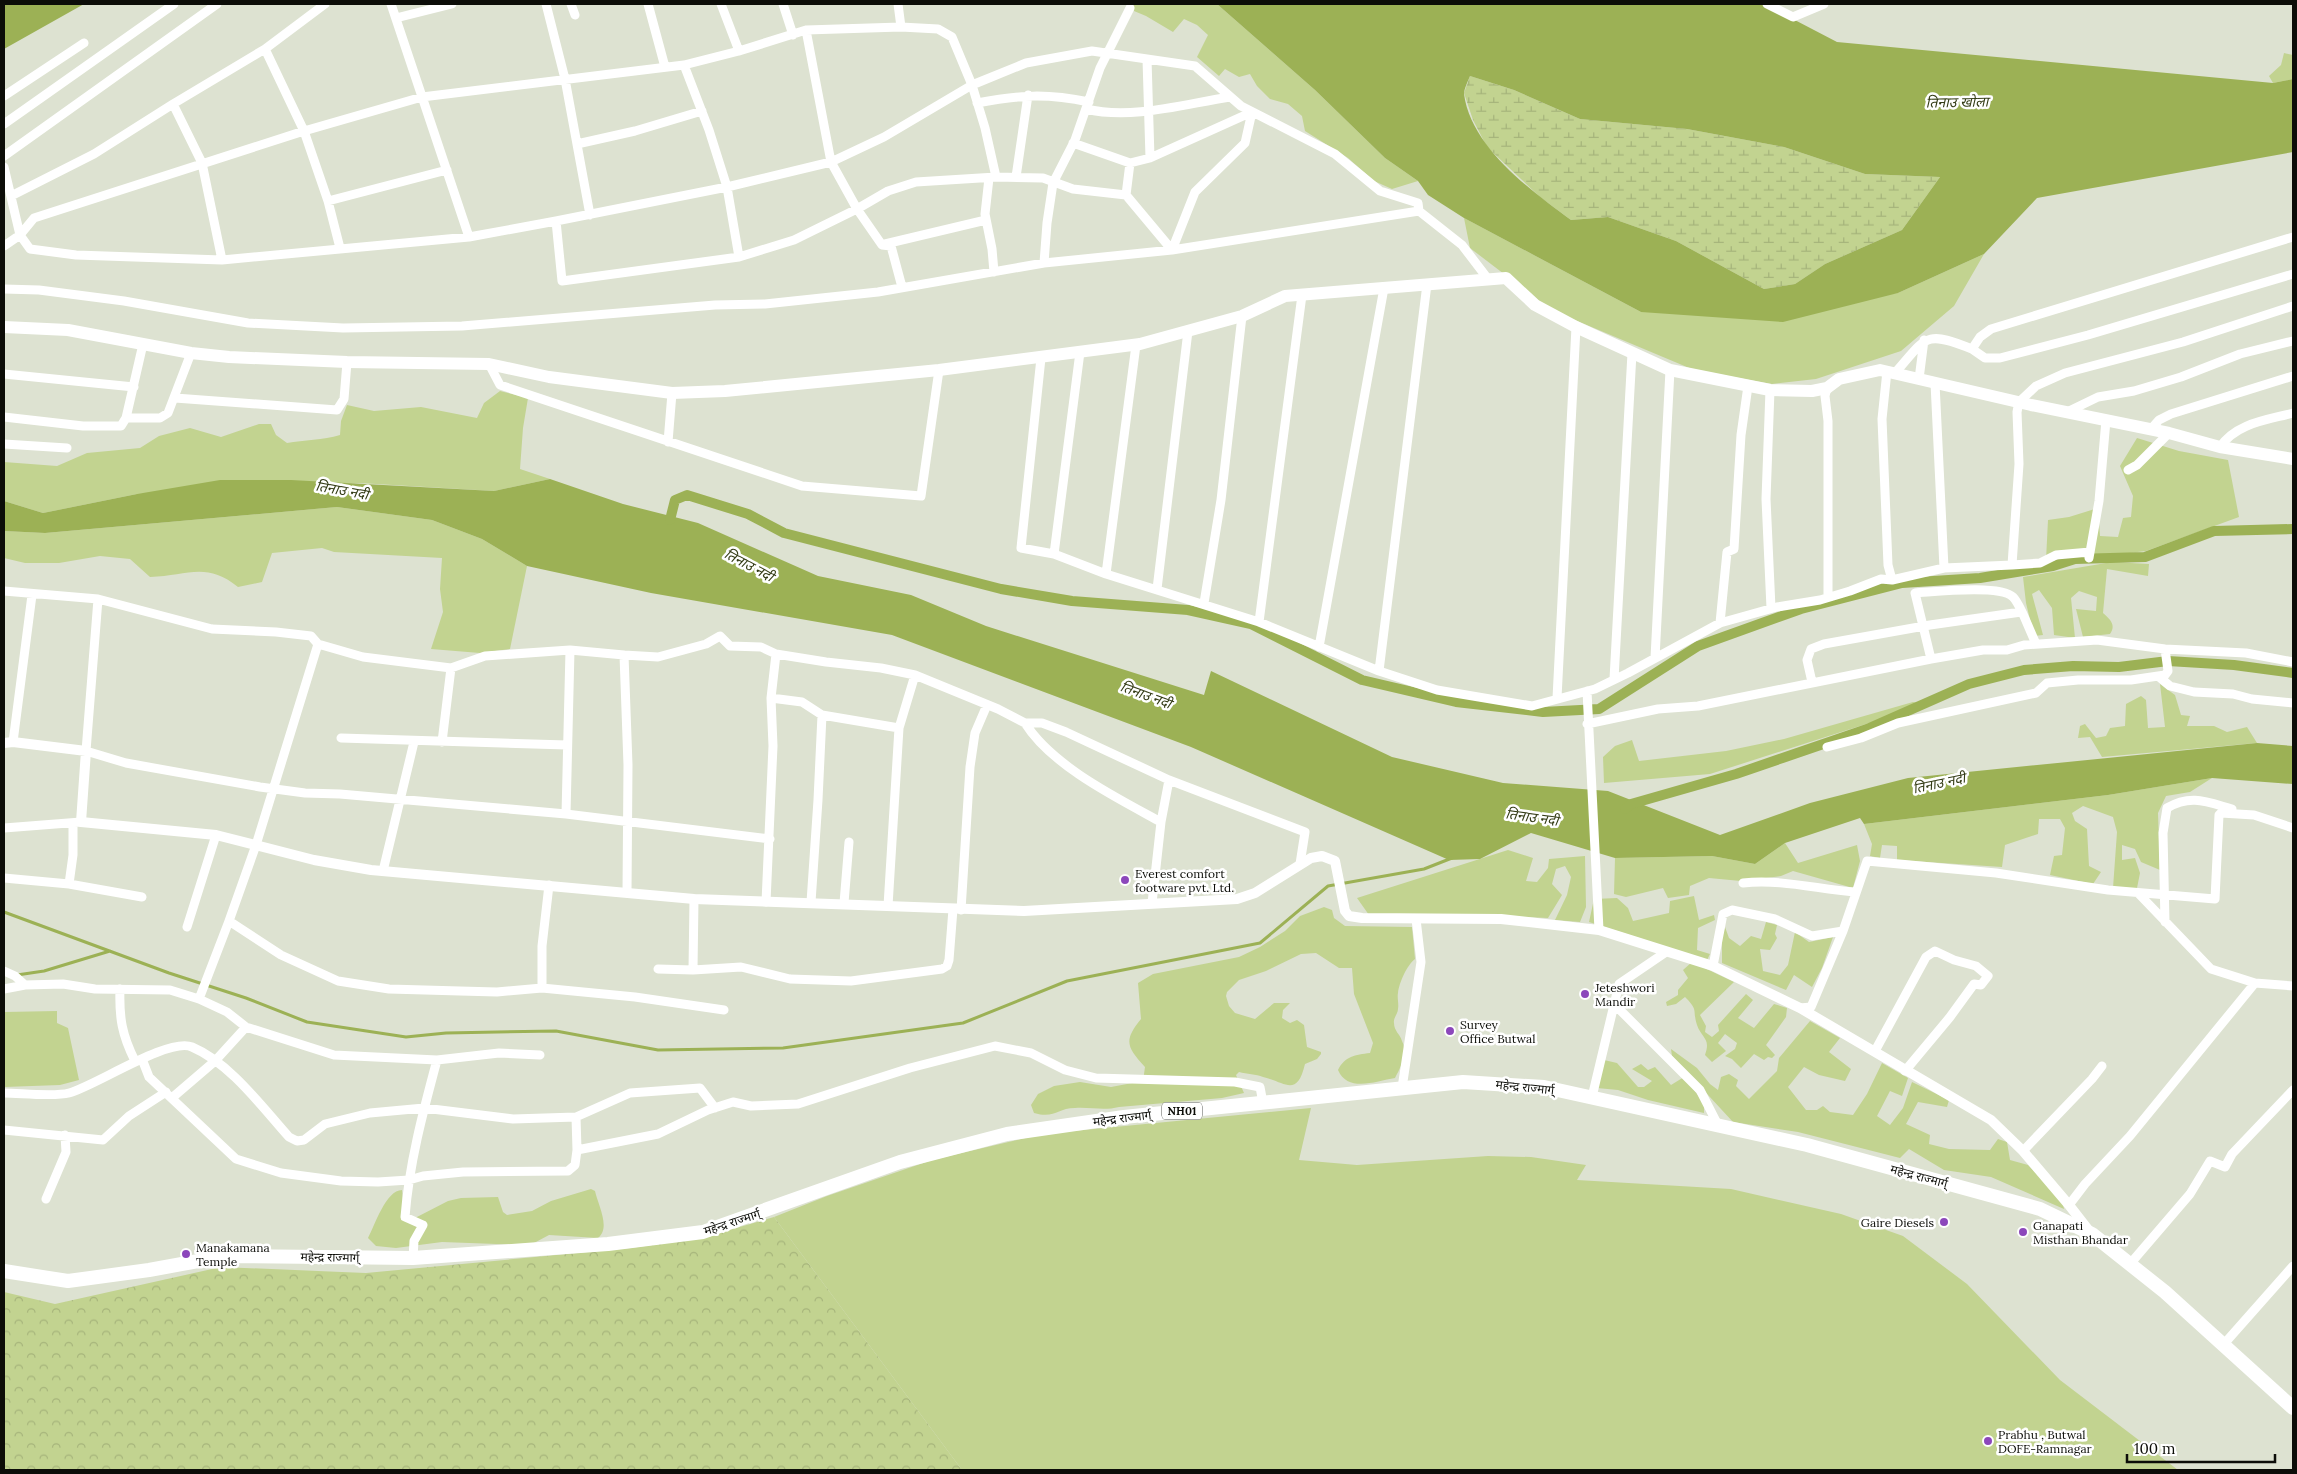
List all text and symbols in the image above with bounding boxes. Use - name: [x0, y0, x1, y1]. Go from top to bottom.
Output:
- water label: तिनाउ खोला: [1926, 92, 1992, 112]
- water label: तिनाउ नदी: [314, 477, 373, 504]
- water label: तिनाउ नदी: [721, 545, 780, 587]
- water label: तिनाउ नदी: [1118, 677, 1177, 714]
- water label: तिनाउ नदी: [1911, 768, 1970, 797]
- water label: तिनाउ नदी: [1504, 804, 1563, 830]
- place label: Everest comfort footware pvt. Ltd.: [1135, 866, 1234, 895]
- marker: Everest comfort footware pvt. Ltd.: [1119, 874, 1131, 886]
- place label: Jeteshwori Mandir: [1594, 980, 1655, 1009]
- marker: Jeteshwori Mandir: [1579, 988, 1591, 1000]
- place label: Survey Office Butwal: [1460, 1017, 1536, 1046]
- marker: Survey Office Butwal: [1444, 1025, 1456, 1037]
- street label: महेन्द्र राज्मार्ग्: [1495, 1076, 1557, 1098]
- road number: NH01: [1162, 1102, 1202, 1120]
- street label: महेन्द्र राज्मार्ग्: [1092, 1107, 1154, 1129]
- street label: महेन्द्र राज्मार्ग्: [1889, 1161, 1951, 1191]
- street label: महेन्द्र राज्मार्ग्: [702, 1205, 764, 1238]
- place label: Gaire Diesels: [1861, 1215, 1934, 1230]
- marker: Gaire Diesels: [1938, 1216, 1950, 1228]
- place label: Ganapati Misthan Bhandar: [2033, 1218, 2129, 1247]
- marker: Ganapati Misthan Bhandar: [2017, 1226, 2029, 1238]
- place label: Manakamana Temple: [196, 1240, 270, 1269]
- marker: Manakamana Temple: [180, 1248, 192, 1260]
- street label: महेन्द्र राज्मार्ग्: [301, 1249, 361, 1265]
- place label: Prabhu , Butwal DOFE-Ramnagar: [1998, 1427, 2093, 1456]
- scale bar: [2127, 1432, 2274, 1464]
- marker: Prabhu , Butwal DOFE-Ramnagar: [1982, 1435, 1994, 1447]
- text: 100 m: [2134, 1439, 2175, 1458]

